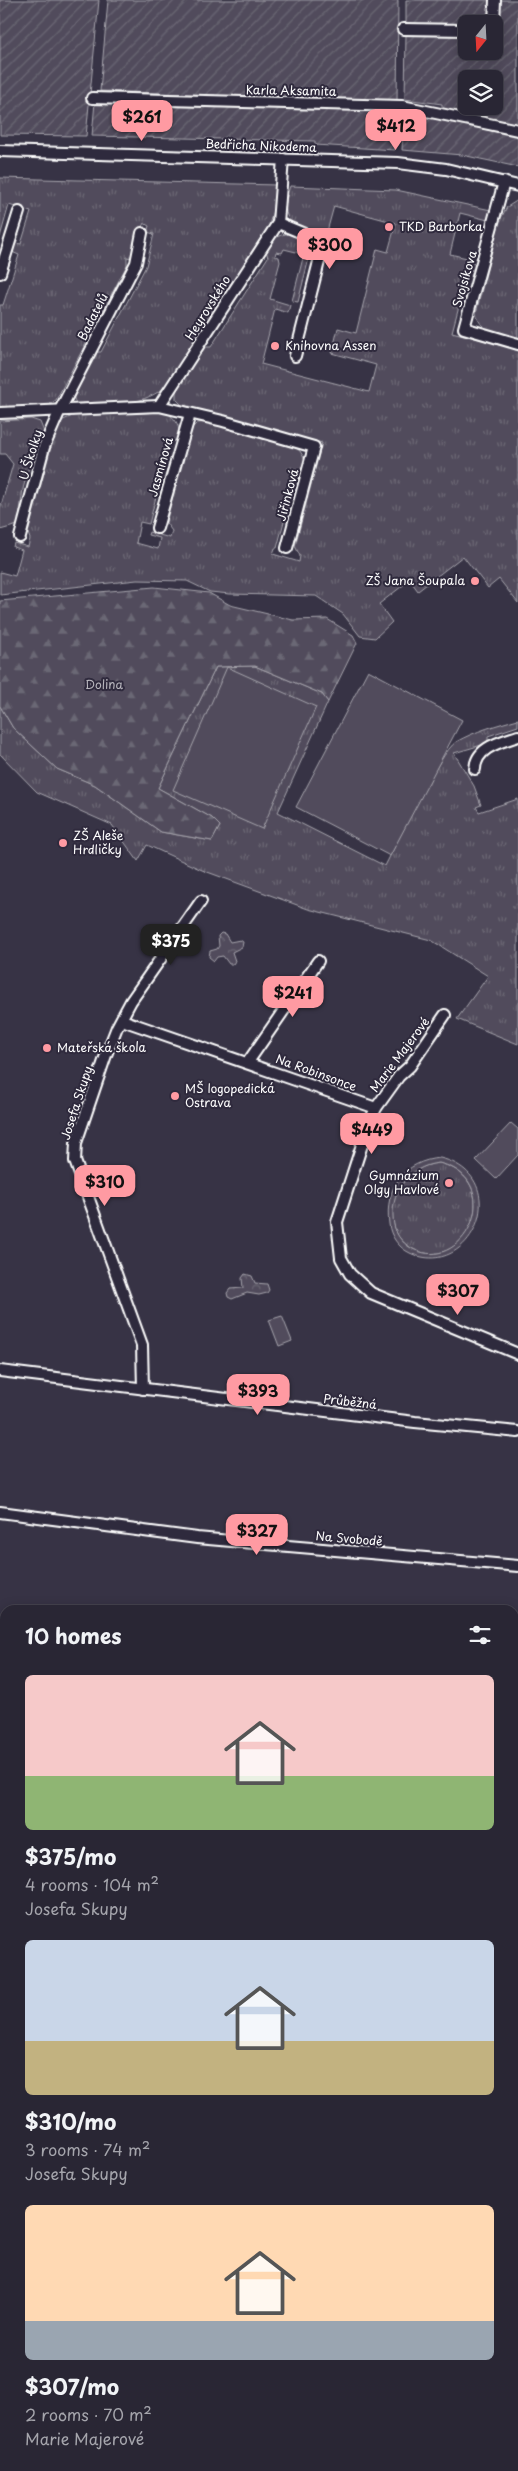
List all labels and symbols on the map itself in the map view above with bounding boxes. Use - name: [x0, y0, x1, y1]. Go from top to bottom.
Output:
- north arrow: [458, 15, 502, 60]
- street label: Karla Aksamita: [246, 80, 337, 100]
- pin: $261: [112, 100, 172, 142]
- pin: $412: [366, 108, 426, 151]
- street label: Bedřicha Nikodema: [205, 134, 318, 156]
- place label: TKD Barborka: [399, 217, 483, 235]
- marker: TKD Barborka: [383, 221, 395, 233]
- pin: $300: [300, 228, 360, 270]
- street label: Svojsíkova: [447, 247, 481, 309]
- street label: Heyrovského: [180, 271, 234, 343]
- street label: Badatelů: [72, 290, 112, 343]
- place label: Knihovna Assen: [285, 336, 376, 354]
- marker: Knihovna Assen: [269, 340, 281, 352]
- street label: U Školky: [14, 427, 46, 482]
- street label: Jasmínová: [143, 434, 177, 499]
- street label: Jiřinková: [271, 466, 303, 523]
- place label: ZŠ Jana Šoupala: [366, 571, 465, 589]
- marker: ZŠ Jana Šoupala: [469, 575, 481, 587]
- park label: Dolina: [85, 675, 123, 693]
- place label: ZŠ Aleše Hrdličky: [73, 826, 124, 858]
- marker: ZŠ Aleše Hrdličky: [57, 837, 69, 849]
- pin: $375: [141, 924, 201, 966]
- pin: $241: [263, 976, 323, 1018]
- street label: Marie Majerové: [365, 1013, 433, 1096]
- place label: Mateřská škola: [57, 1038, 147, 1056]
- marker: Mateřská škola: [41, 1042, 53, 1054]
- street label: Na Robinsonce: [273, 1049, 360, 1095]
- street label: Josefa Skupy: [56, 1063, 97, 1142]
- place label: MŠ logopedická Ostrava: [185, 1079, 275, 1111]
- marker: MŠ logopedická Ostrava: [169, 1090, 181, 1102]
- pin: $449: [342, 1112, 402, 1155]
- pin: $310: [75, 1164, 135, 1207]
- place label: Gymnázium Olgy Havlové: [364, 1166, 439, 1198]
- marker: Gymnázium Olgy Havlové: [443, 1177, 455, 1189]
- pin: $307: [428, 1274, 488, 1316]
- pin: $393: [228, 1374, 288, 1416]
- street label: Průběžná: [322, 1389, 378, 1413]
- pin: $327: [227, 1514, 287, 1556]
- street label: Na Svobodě: [315, 1526, 383, 1550]

